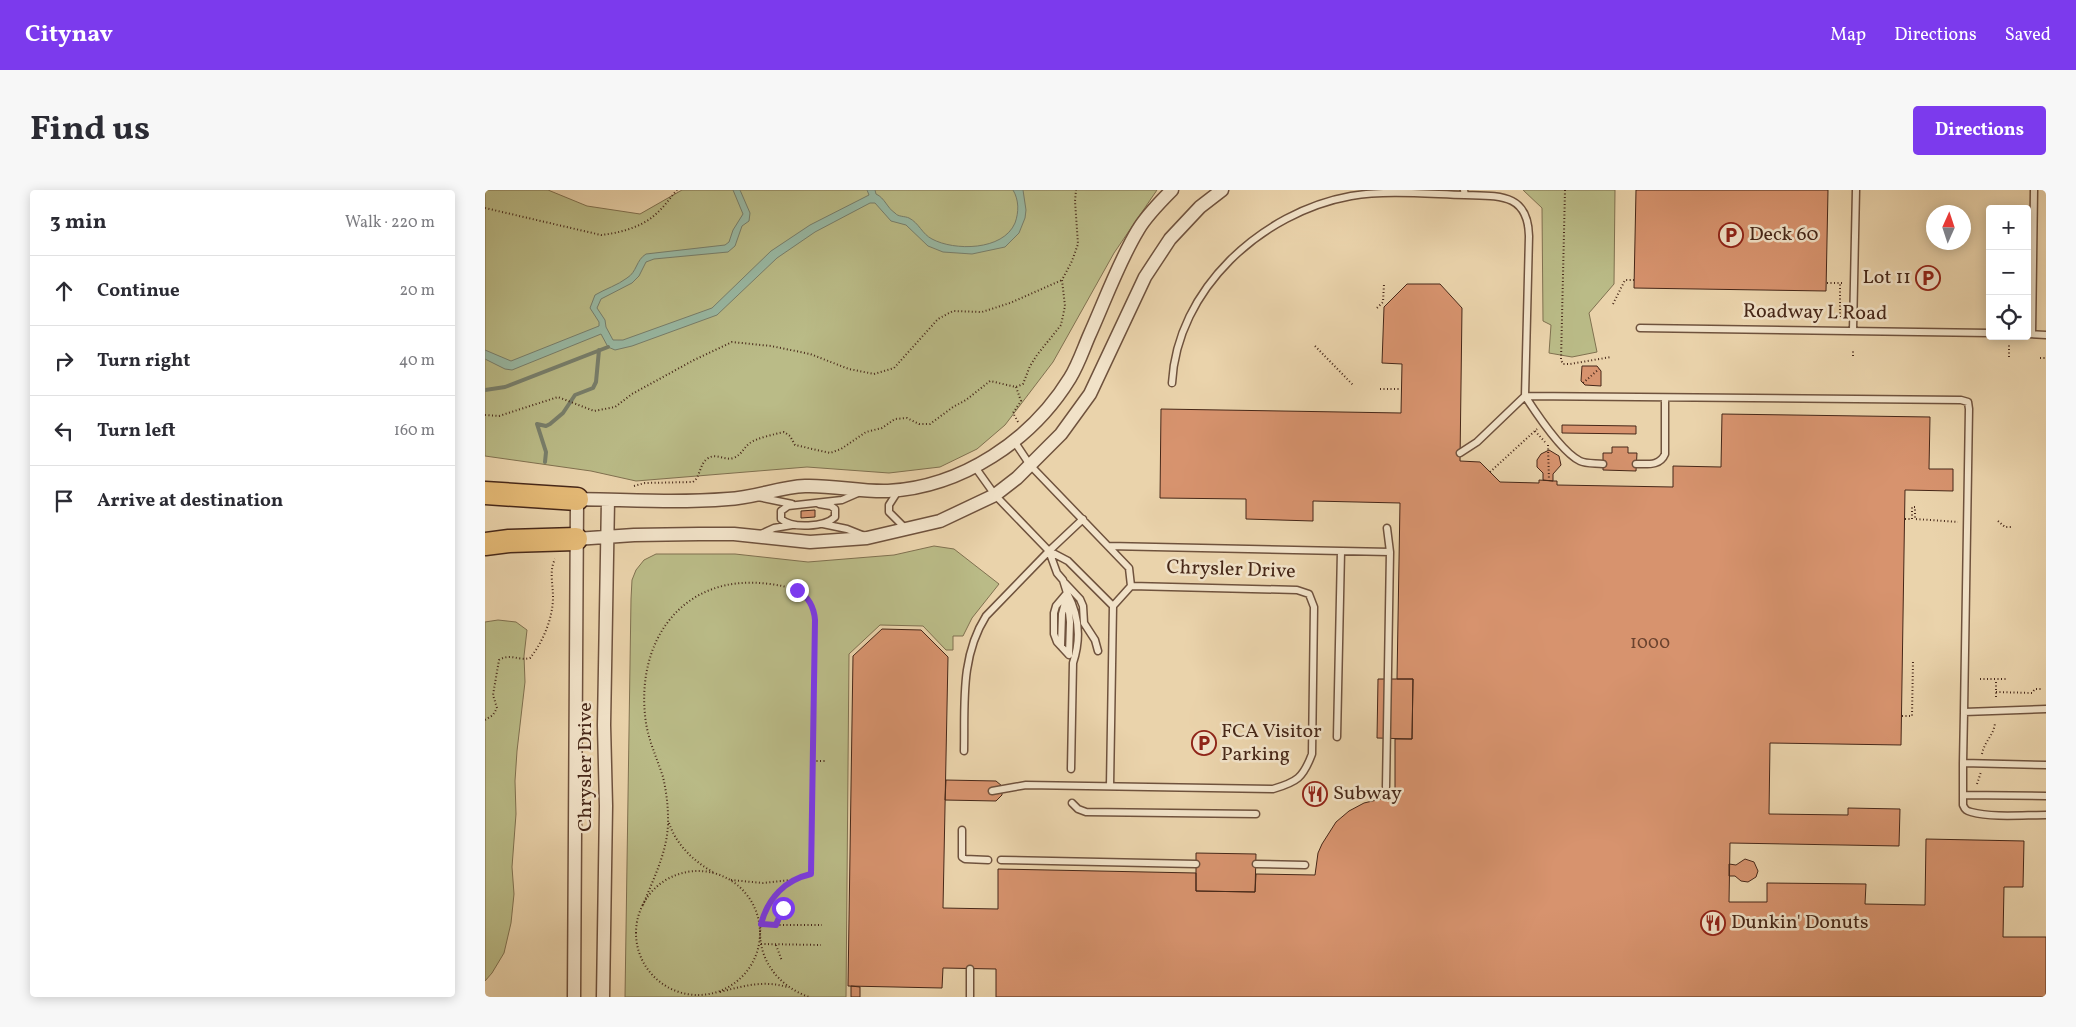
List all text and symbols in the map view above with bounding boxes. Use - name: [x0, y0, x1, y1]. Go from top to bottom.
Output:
- text: Citynav: [25, 18, 113, 52]
- text: Map: [1830, 23, 1866, 48]
- text: Directions: [1894, 23, 1977, 48]
- text: Saved: [2005, 23, 2051, 48]
- text: Find us: [30, 106, 150, 154]
- button: Directions: [1913, 106, 2046, 155]
- north arrow: [1926, 205, 1971, 250]
- map controls: [1986, 205, 2031, 340]
- button: +: [1986, 205, 2031, 250]
- text: 3 min: [50, 208, 106, 237]
- text: Walk · 220 m: [345, 212, 435, 234]
- place label: Deck 60: [1749, 221, 1819, 249]
- parking icon: Deck 60: [1718, 222, 1744, 248]
- button: −: [1986, 250, 2031, 295]
- place label: Lot 11: [1863, 264, 1911, 292]
- parking icon: Lot 11: [1915, 265, 1941, 291]
- icon: ahead: [50, 277, 78, 305]
- text: Continue: [97, 278, 180, 304]
- text: 20 m: [400, 280, 435, 302]
- button: locate: [1986, 295, 2031, 340]
- street label: Roadway L Road: [1742, 298, 1888, 328]
- icon: right: [50, 347, 78, 375]
- text: Turn right: [97, 348, 190, 374]
- text: 40 m: [399, 350, 435, 372]
- icon: left: [50, 417, 78, 445]
- text: Turn left: [97, 418, 176, 444]
- text: 160 m: [394, 420, 435, 442]
- icon: arrive: [50, 487, 78, 515]
- text: Arrive at destination: [97, 488, 283, 514]
- street label: Chrysler Drive: [1166, 554, 1296, 586]
- route end: [786, 579, 809, 602]
- house number: 1000: [1630, 631, 1670, 656]
- street label: Chrysler Drive: [572, 702, 600, 832]
- place label: FCA Visitor Parking: [1221, 718, 1322, 769]
- parking icon: FCA Visitor Parking: [1191, 730, 1217, 756]
- place label: Subway: [1333, 780, 1402, 808]
- restaurant icon: Subway: [1302, 781, 1328, 807]
- route start: [772, 897, 795, 920]
- place label: Dunkin' Donuts: [1731, 909, 1869, 937]
- restaurant icon: Dunkin' Donuts: [1700, 910, 1726, 936]

